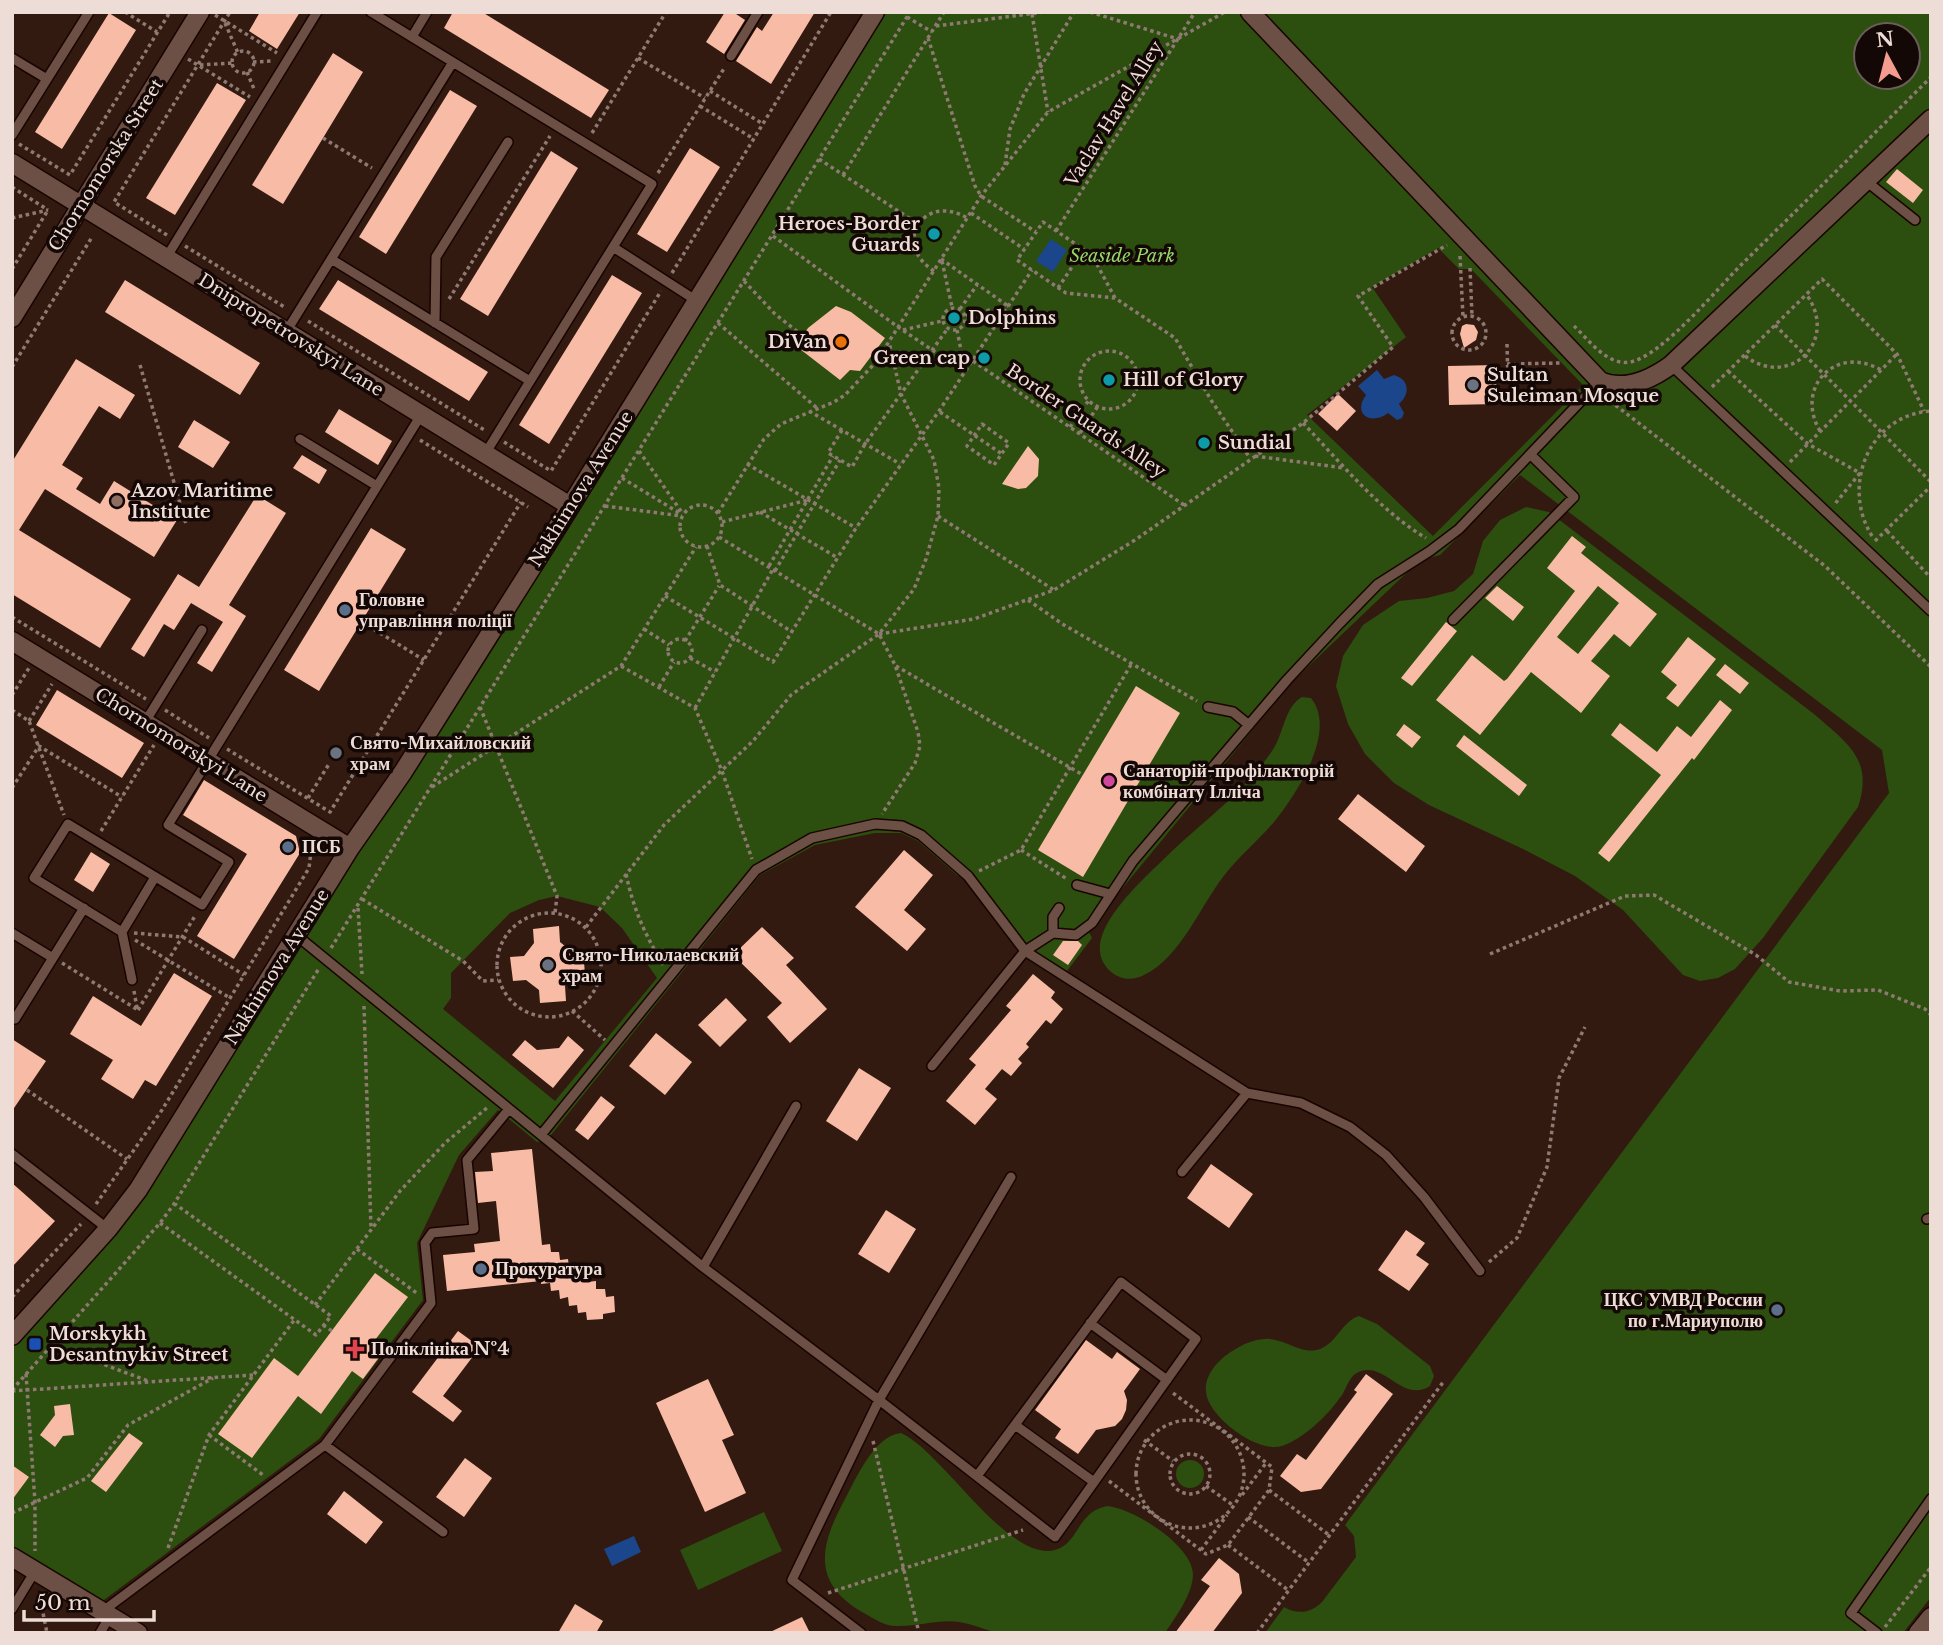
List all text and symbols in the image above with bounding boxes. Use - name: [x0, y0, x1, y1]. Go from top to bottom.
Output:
- north arrow: [1852, 21, 1922, 91]
- text: N: [1875, 27, 1895, 52]
- street label: Vaclav Havel Alley: [1060, 37, 1168, 192]
- street label: Chornomorska Street: [44, 74, 168, 255]
- place label: Heroes-Border Guards: [778, 213, 920, 256]
- marker: Heroes-Border Guards: [926, 226, 942, 242]
- park label: Seaside Park: [1069, 245, 1175, 267]
- street label: Dnipropetrovskyi Lane: [194, 269, 388, 401]
- place label: Dolphins: [968, 307, 1056, 329]
- marker: Dolphins: [946, 310, 962, 326]
- place label: DiVan: [768, 331, 827, 353]
- marker: DiVan: [833, 334, 849, 350]
- place label: Green cap: [873, 347, 970, 369]
- marker: Green cap: [976, 350, 992, 366]
- street label: Border Guards Alley: [1002, 359, 1170, 483]
- place label: Sultan Suleiman Mosque: [1487, 364, 1659, 407]
- place label: Hill of Glory: [1123, 369, 1244, 391]
- marker: Hill of Glory: [1101, 372, 1117, 388]
- marker: Sultan Suleiman Mosque: [1465, 377, 1481, 393]
- street label: Nakhimova Avenue: [524, 407, 638, 571]
- place label: Sundial: [1218, 432, 1292, 454]
- marker: Sundial: [1196, 435, 1212, 451]
- place label: Azov Maritime Institute: [130, 480, 273, 523]
- marker: Azov Maritime Institute: [109, 493, 125, 509]
- place label: Головне управління поліції: [359, 589, 513, 632]
- marker: Головне управління поліції: [337, 602, 353, 618]
- street label: Chornomorskyi Lane: [91, 683, 271, 807]
- place label: Свято-Михайловский храм: [350, 732, 531, 775]
- marker: Свято-Михайловский храм: [328, 745, 344, 761]
- place label: Санаторій-профілакторій комбінату Ілліча: [1123, 760, 1334, 803]
- marker: Санаторій-профілакторій комбінату Ілліча: [1101, 773, 1117, 789]
- place label: ПСБ: [302, 836, 341, 858]
- marker: ПСБ: [280, 839, 296, 855]
- street label: Nakhimova Avenue: [220, 885, 334, 1049]
- place label: Свято-Николаевский храм: [562, 944, 739, 987]
- marker: Свято-Николаевский храм: [540, 957, 556, 973]
- place label: Прокуратура: [495, 1258, 602, 1280]
- marker: Прокуратура: [473, 1261, 489, 1277]
- place label: ЦКС УМВД России по г.Мариуполю: [1604, 1289, 1763, 1332]
- marker: ЦКС УМВД России по г.Мариуполю: [1769, 1302, 1785, 1318]
- place label: Morskykh Desantnykiv Street: [49, 1323, 228, 1366]
- marker: Morskykh Desantnykiv Street: [27, 1336, 43, 1352]
- place label: Поліклініка №4: [371, 1338, 509, 1360]
- marker: Поліклініка №4: [345, 1339, 365, 1359]
- scale bar: [24, 1578, 154, 1622]
- text: 50 m: [35, 1590, 91, 1616]

